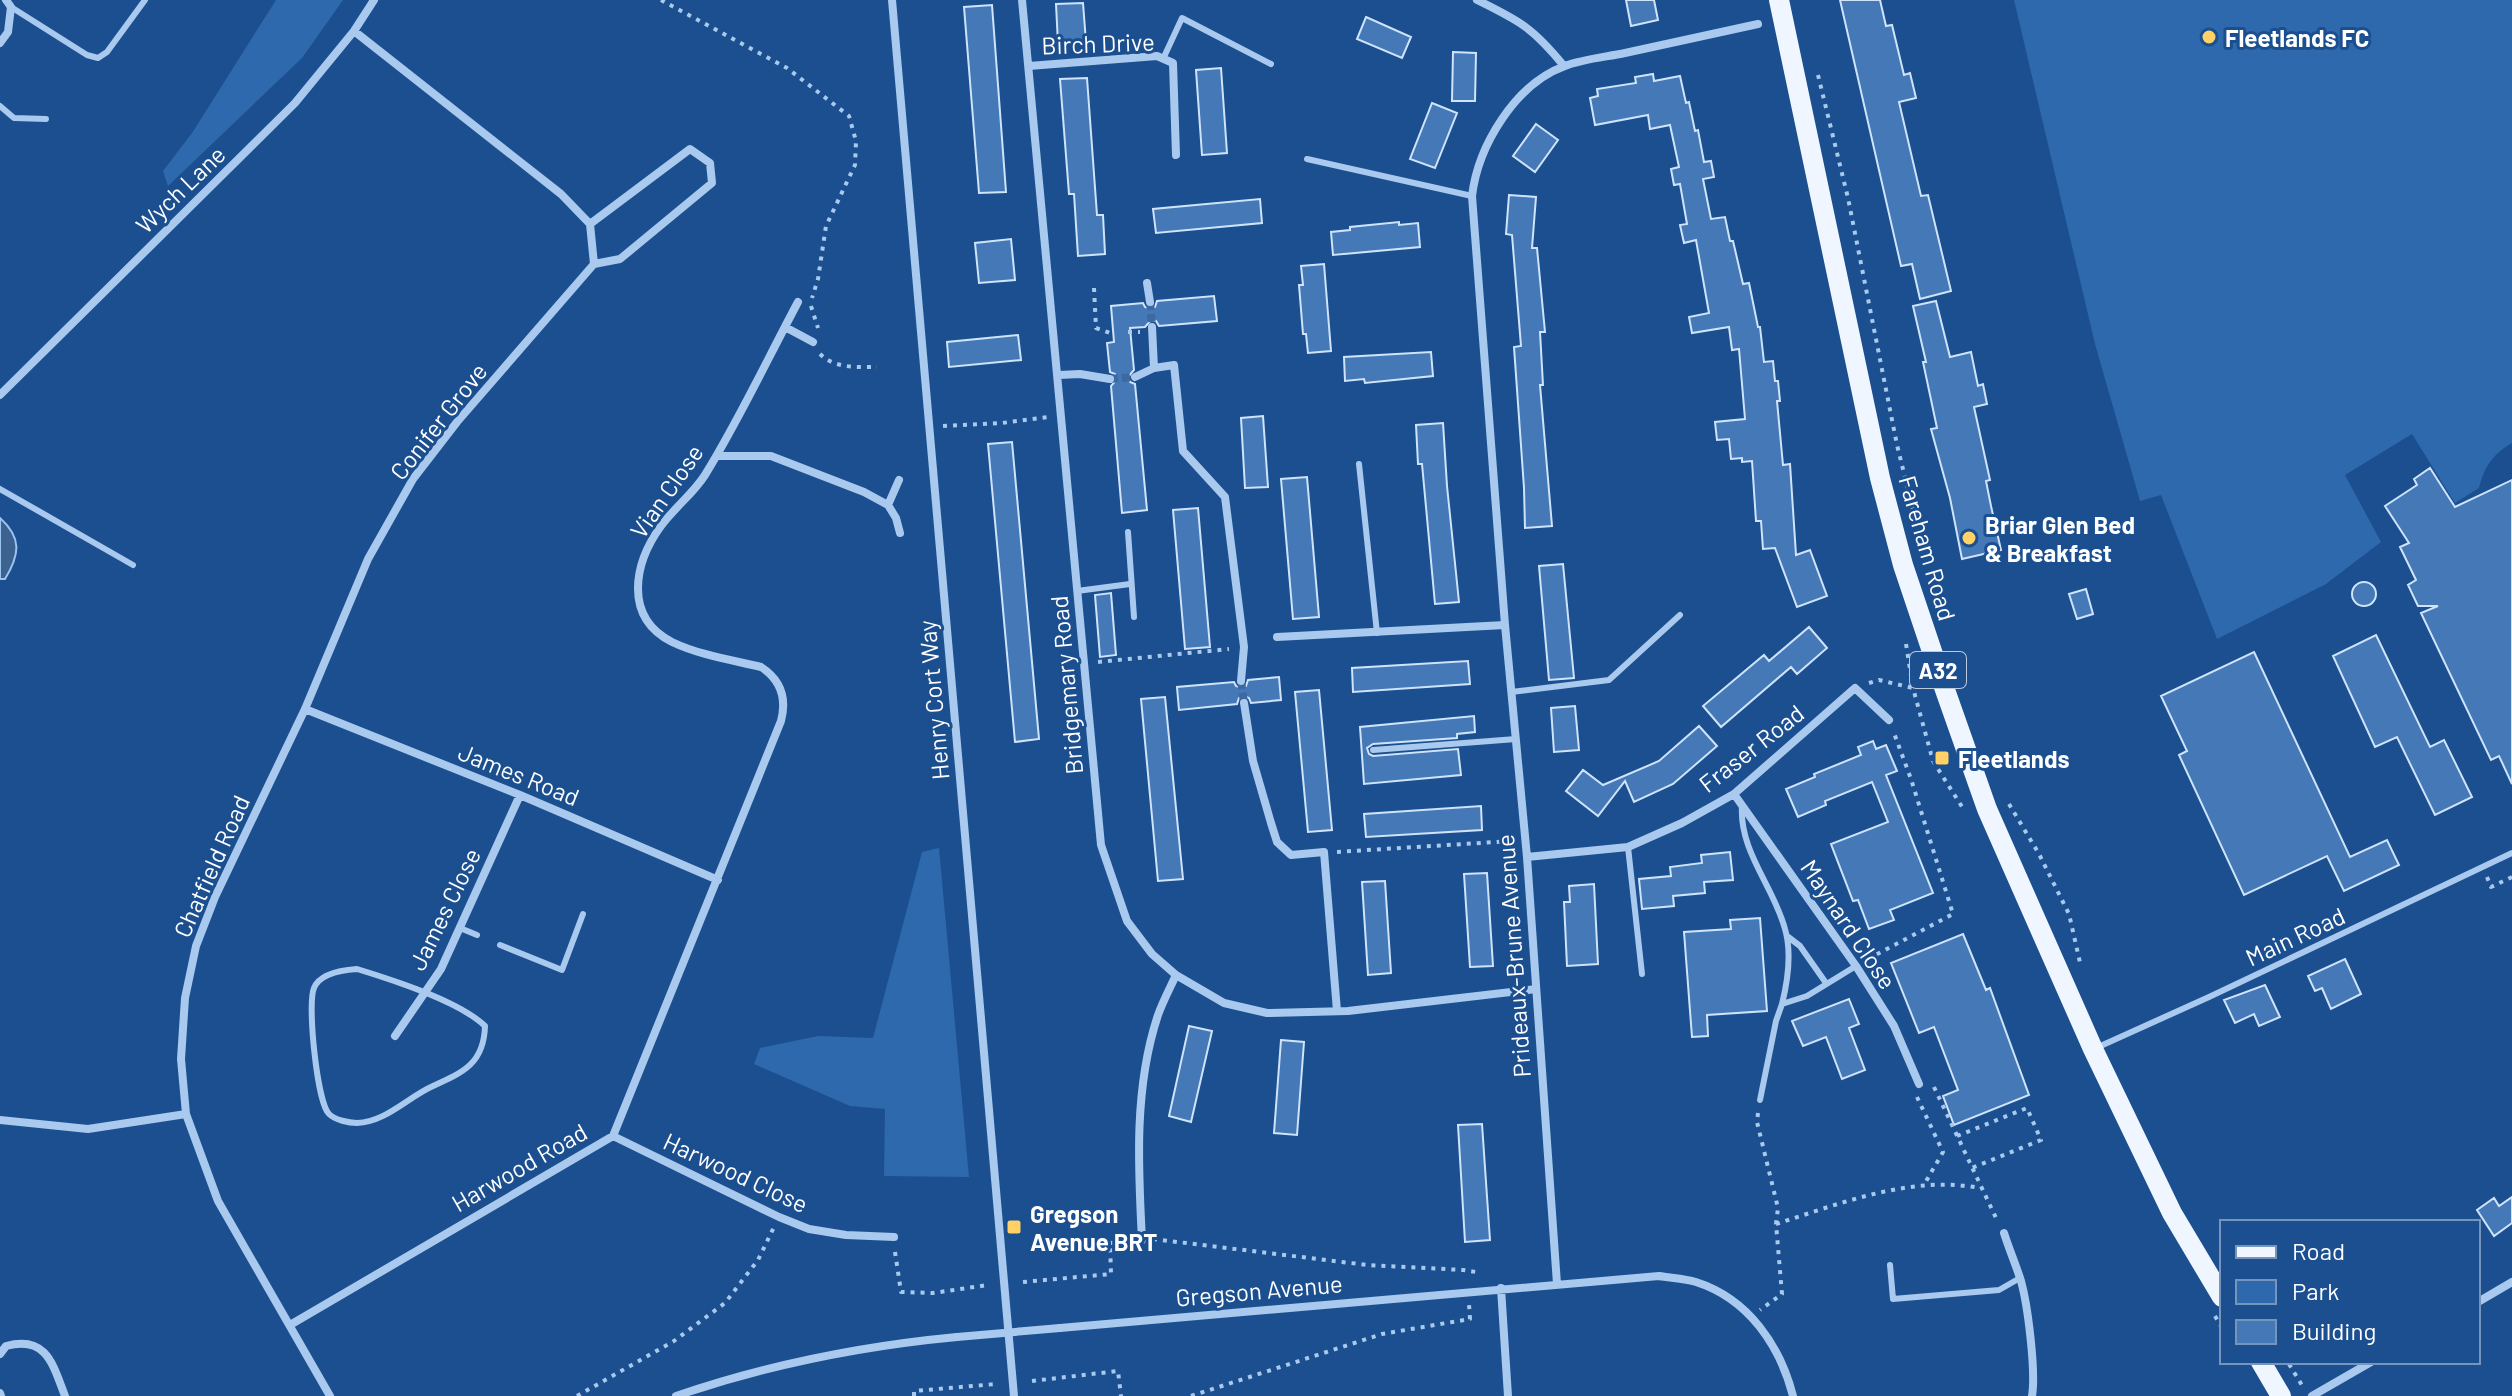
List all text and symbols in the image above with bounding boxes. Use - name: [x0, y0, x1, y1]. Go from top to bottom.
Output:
- place label: Fleetlands FC: [2225, 23, 2369, 52]
- street label: Birch Drive: [1041, 27, 1155, 59]
- marker: Fleetlands FC: [2200, 28, 2218, 46]
- street label: Wych Lane: [129, 139, 231, 239]
- street label: Conifer Grove: [383, 357, 493, 485]
- street label: Vian Close: [623, 439, 709, 543]
- street label: Fareham Road: [1893, 472, 1963, 624]
- place label: Briar Glen Bed & Breakfast: [1985, 510, 2135, 567]
- marker: Briar Glen Bed & Breakfast: [1960, 529, 1978, 547]
- street label: Bridgemary Road: [1044, 595, 1088, 775]
- street label: Henry Cort Way: [912, 619, 954, 781]
- road number: A32: [1910, 652, 1966, 688]
- street label: Fraser Road: [1693, 698, 1809, 798]
- street label: James Road: [454, 737, 584, 811]
- place label: Fleetlands: [1958, 744, 2070, 773]
- marker: Fleetlands: [1933, 749, 1951, 767]
- street label: Chatfield Road: [167, 790, 255, 942]
- street label: Prideaux-Brune Avenue: [1490, 833, 1536, 1079]
- street label: James Close: [402, 843, 486, 975]
- street label: Maynard Close: [1795, 854, 1903, 994]
- street label: Main Road: [2241, 900, 2349, 972]
- street label: Harwood Road: [446, 1117, 592, 1217]
- street label: Harwood Close: [659, 1126, 813, 1218]
- place label: Gregson Avenue BRT: [1030, 1199, 1157, 1256]
- marker: Gregson Avenue BRT: [1005, 1218, 1023, 1236]
- legend: [2220, 1220, 2480, 1364]
- text: Road: [2292, 1236, 2345, 1265]
- street label: Gregson Avenue: [1174, 1268, 1344, 1312]
- text: Park: [2292, 1276, 2339, 1305]
- text: Building: [2292, 1316, 2376, 1345]

